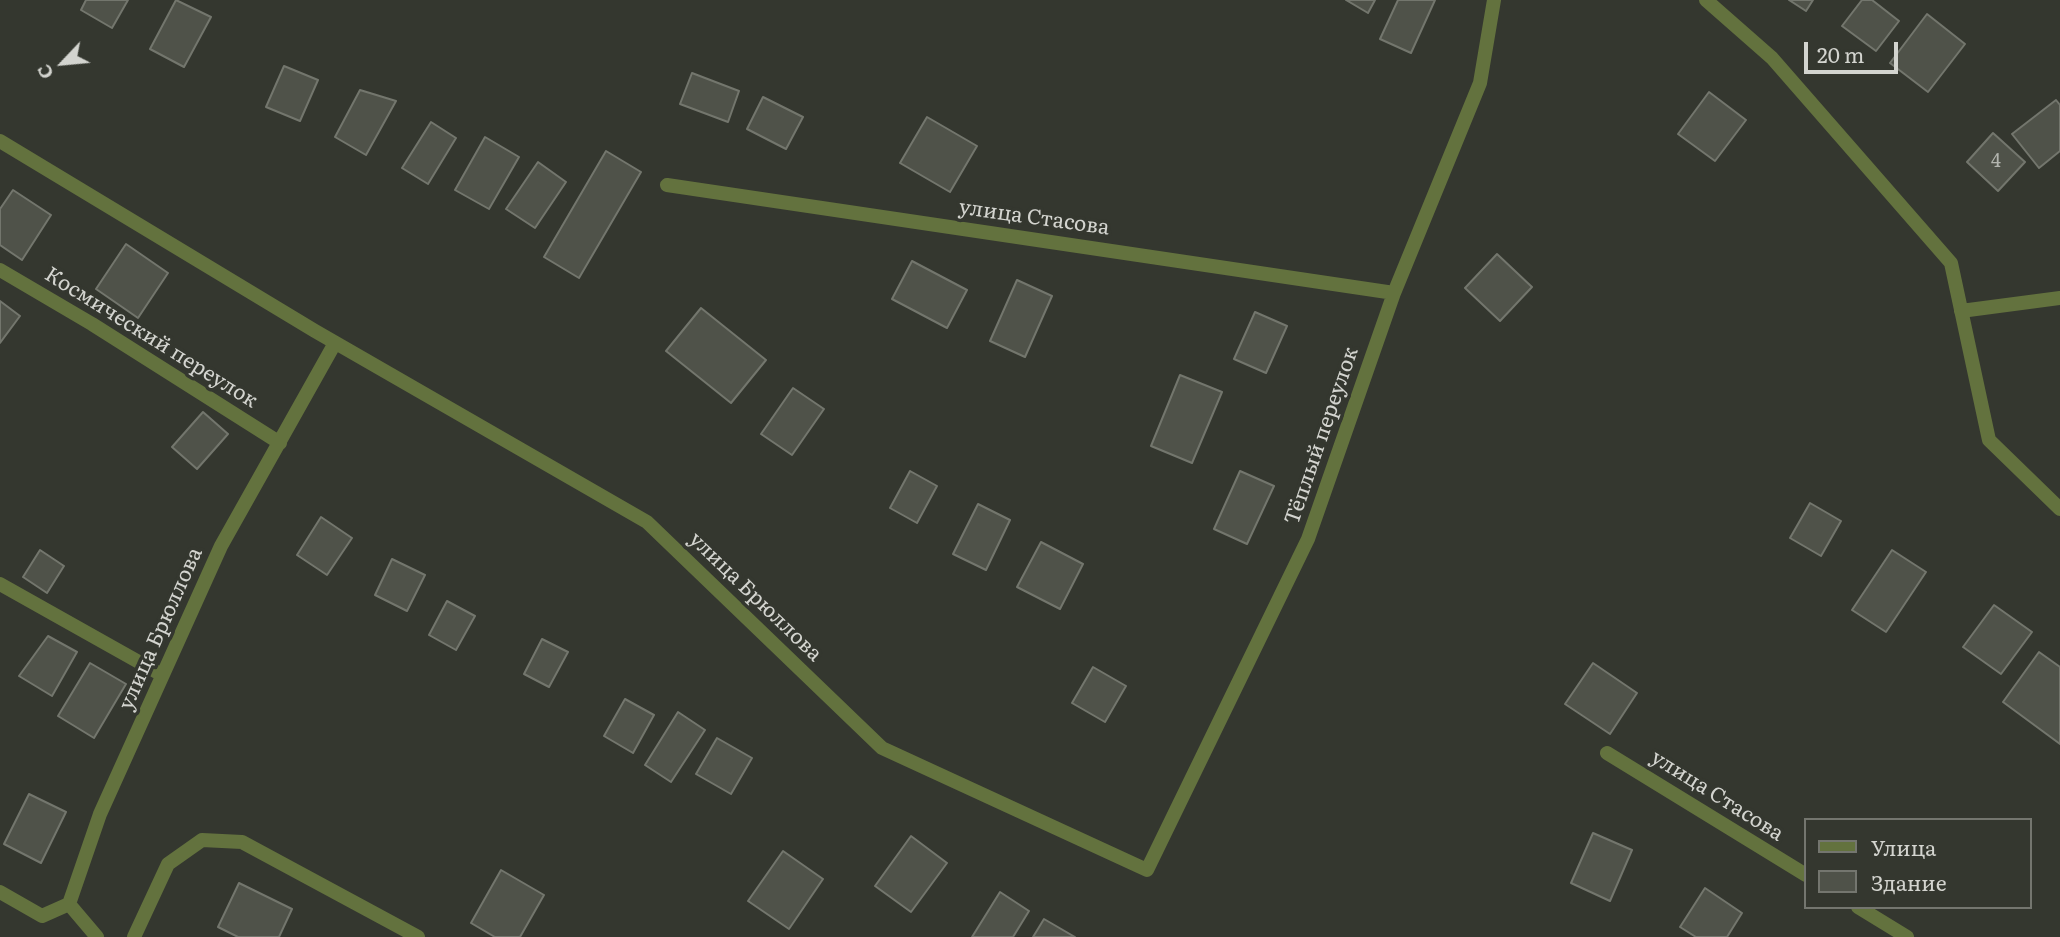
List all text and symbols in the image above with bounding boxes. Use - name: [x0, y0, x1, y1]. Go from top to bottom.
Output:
- north arrow: [28, 28, 98, 98]
- scale bar: [1808, 28, 1902, 72]
- text: 20 m: [1817, 38, 1864, 69]
- text: С: [29, 60, 60, 84]
- house number: 4: [1991, 151, 2001, 173]
- street label: улица Стасова: [957, 195, 1111, 241]
- street label: Космический переулок: [40, 262, 262, 414]
- street label: Тёплый переулок: [1280, 344, 1364, 528]
- street label: улица Брюллова: [683, 527, 827, 667]
- street label: улица Брюллова: [114, 544, 208, 714]
- street label: улица Стасова: [1646, 745, 1788, 847]
- legend: [1804, 818, 2032, 909]
- text: Улица: [1871, 831, 1936, 862]
- text: Здание: [1871, 866, 1947, 897]

